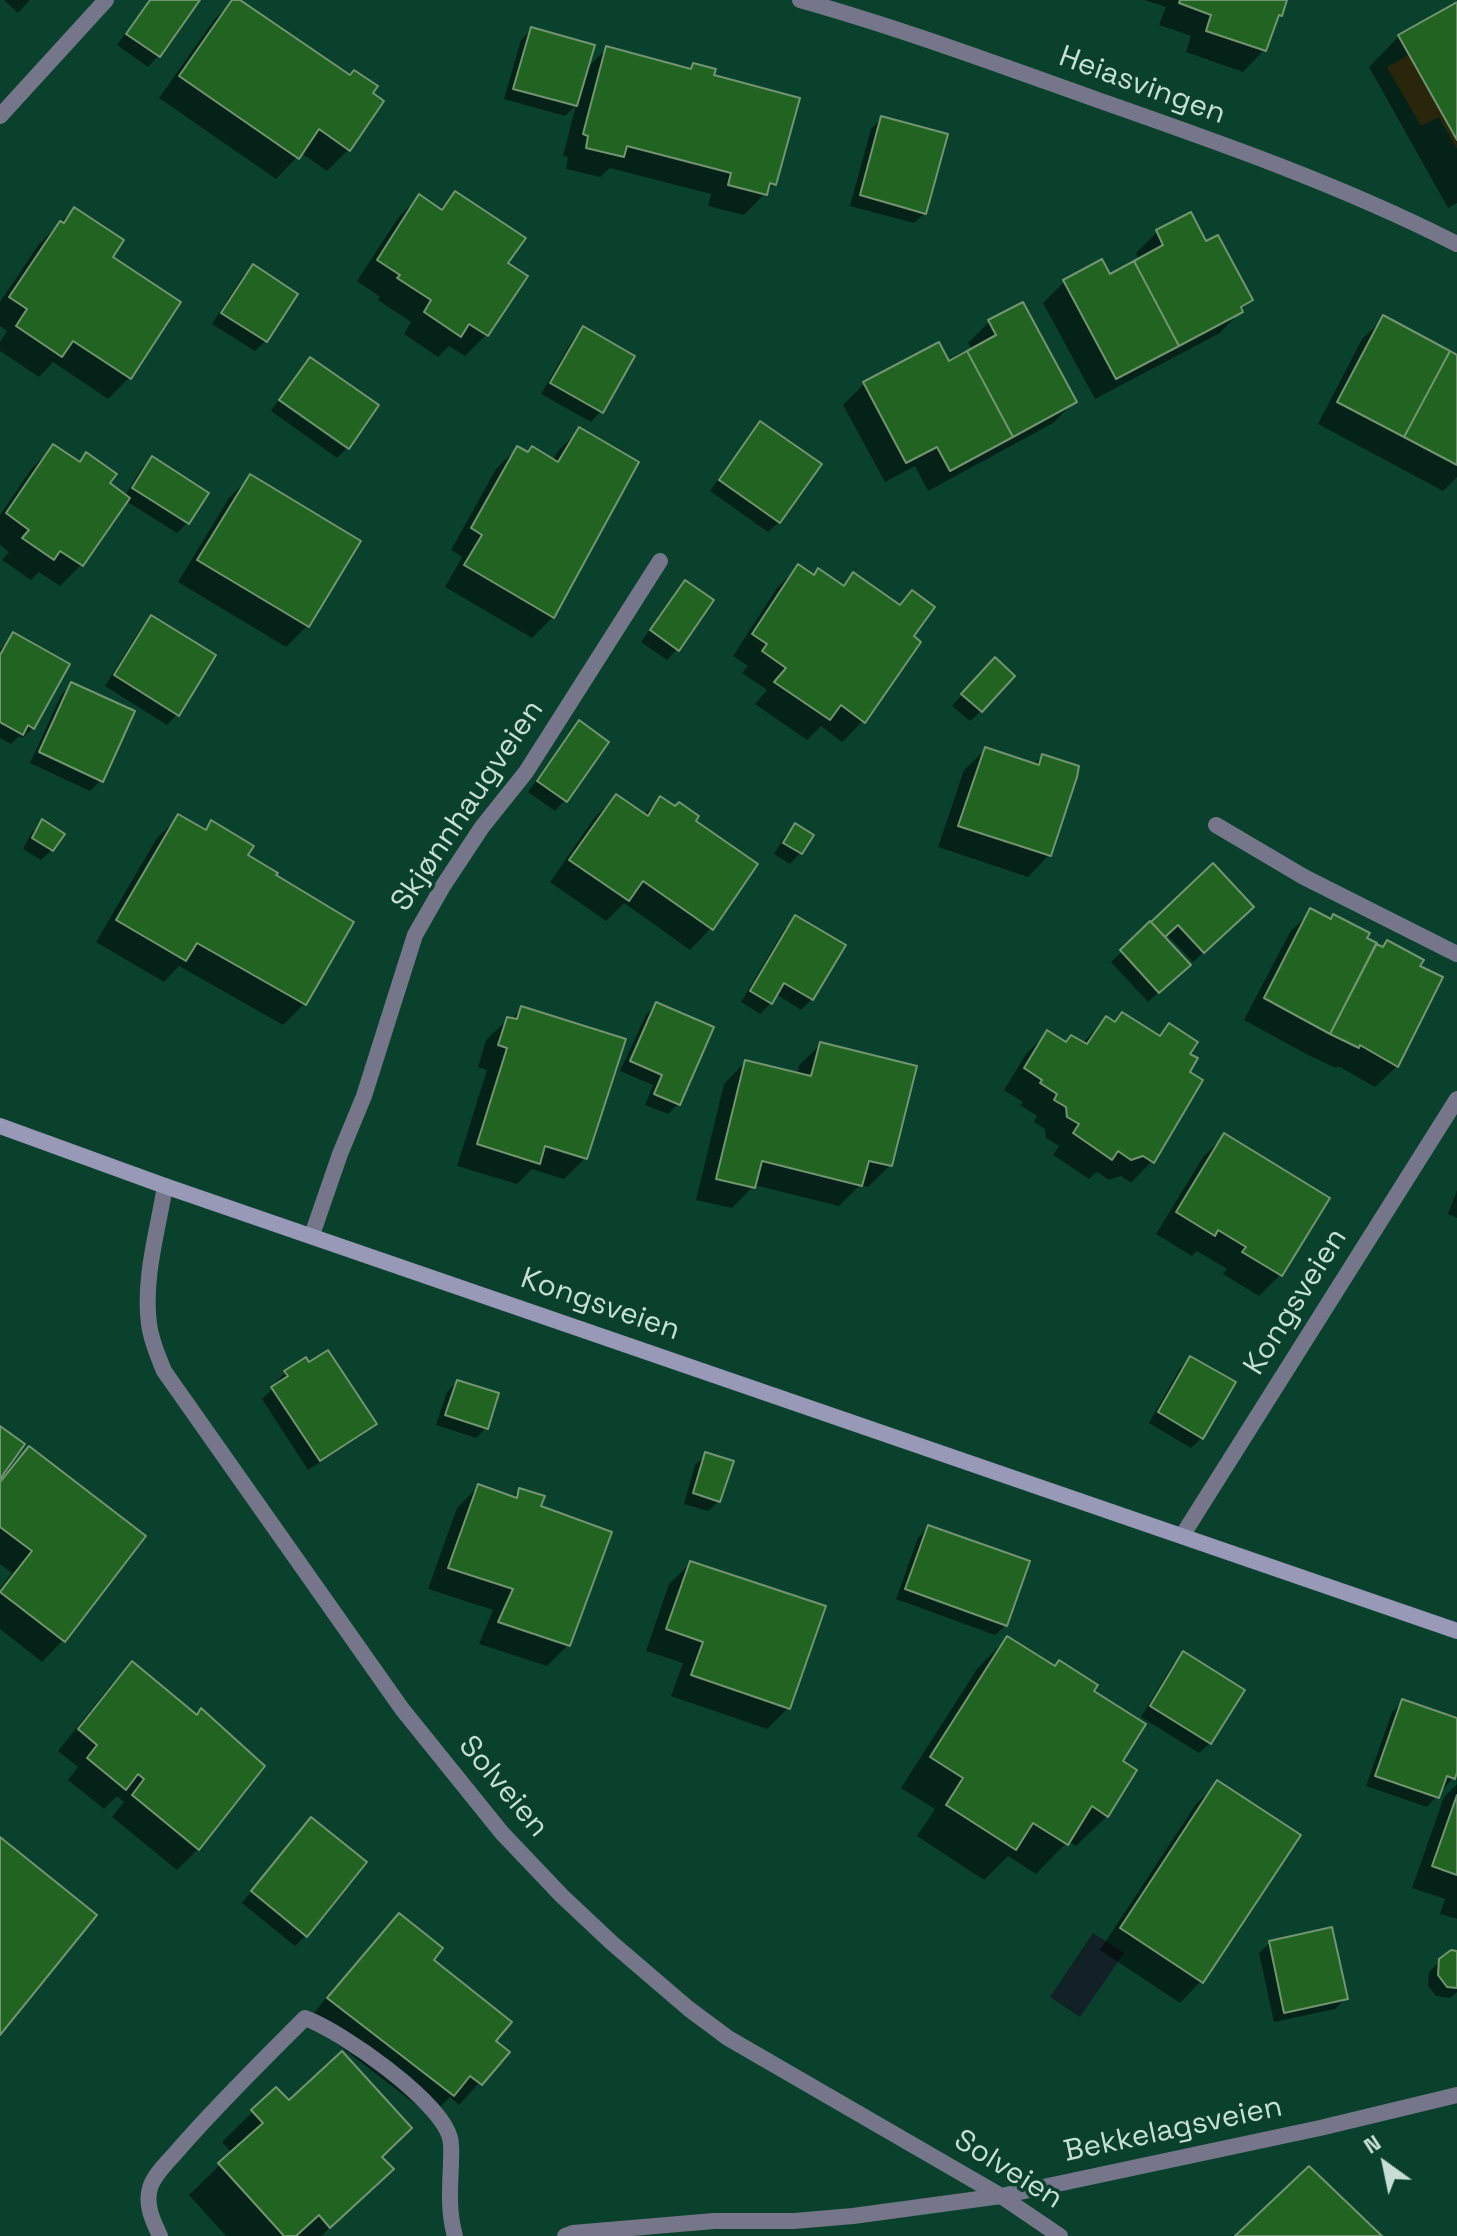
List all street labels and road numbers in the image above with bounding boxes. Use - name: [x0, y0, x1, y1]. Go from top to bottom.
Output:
- street label: Heiasvingen: [1054, 39, 1230, 133]
- street label: Skjønnhaugveien: [384, 694, 552, 918]
- street label: Kongsveien: [1237, 1222, 1355, 1382]
- street label: Kongsveien: [516, 1261, 684, 1349]
- street label: Solveien: [450, 1729, 556, 1845]
- street label: Bekkelagsveien: [1061, 2089, 1285, 2171]
- street label: Solveien: [947, 2123, 1069, 2217]

